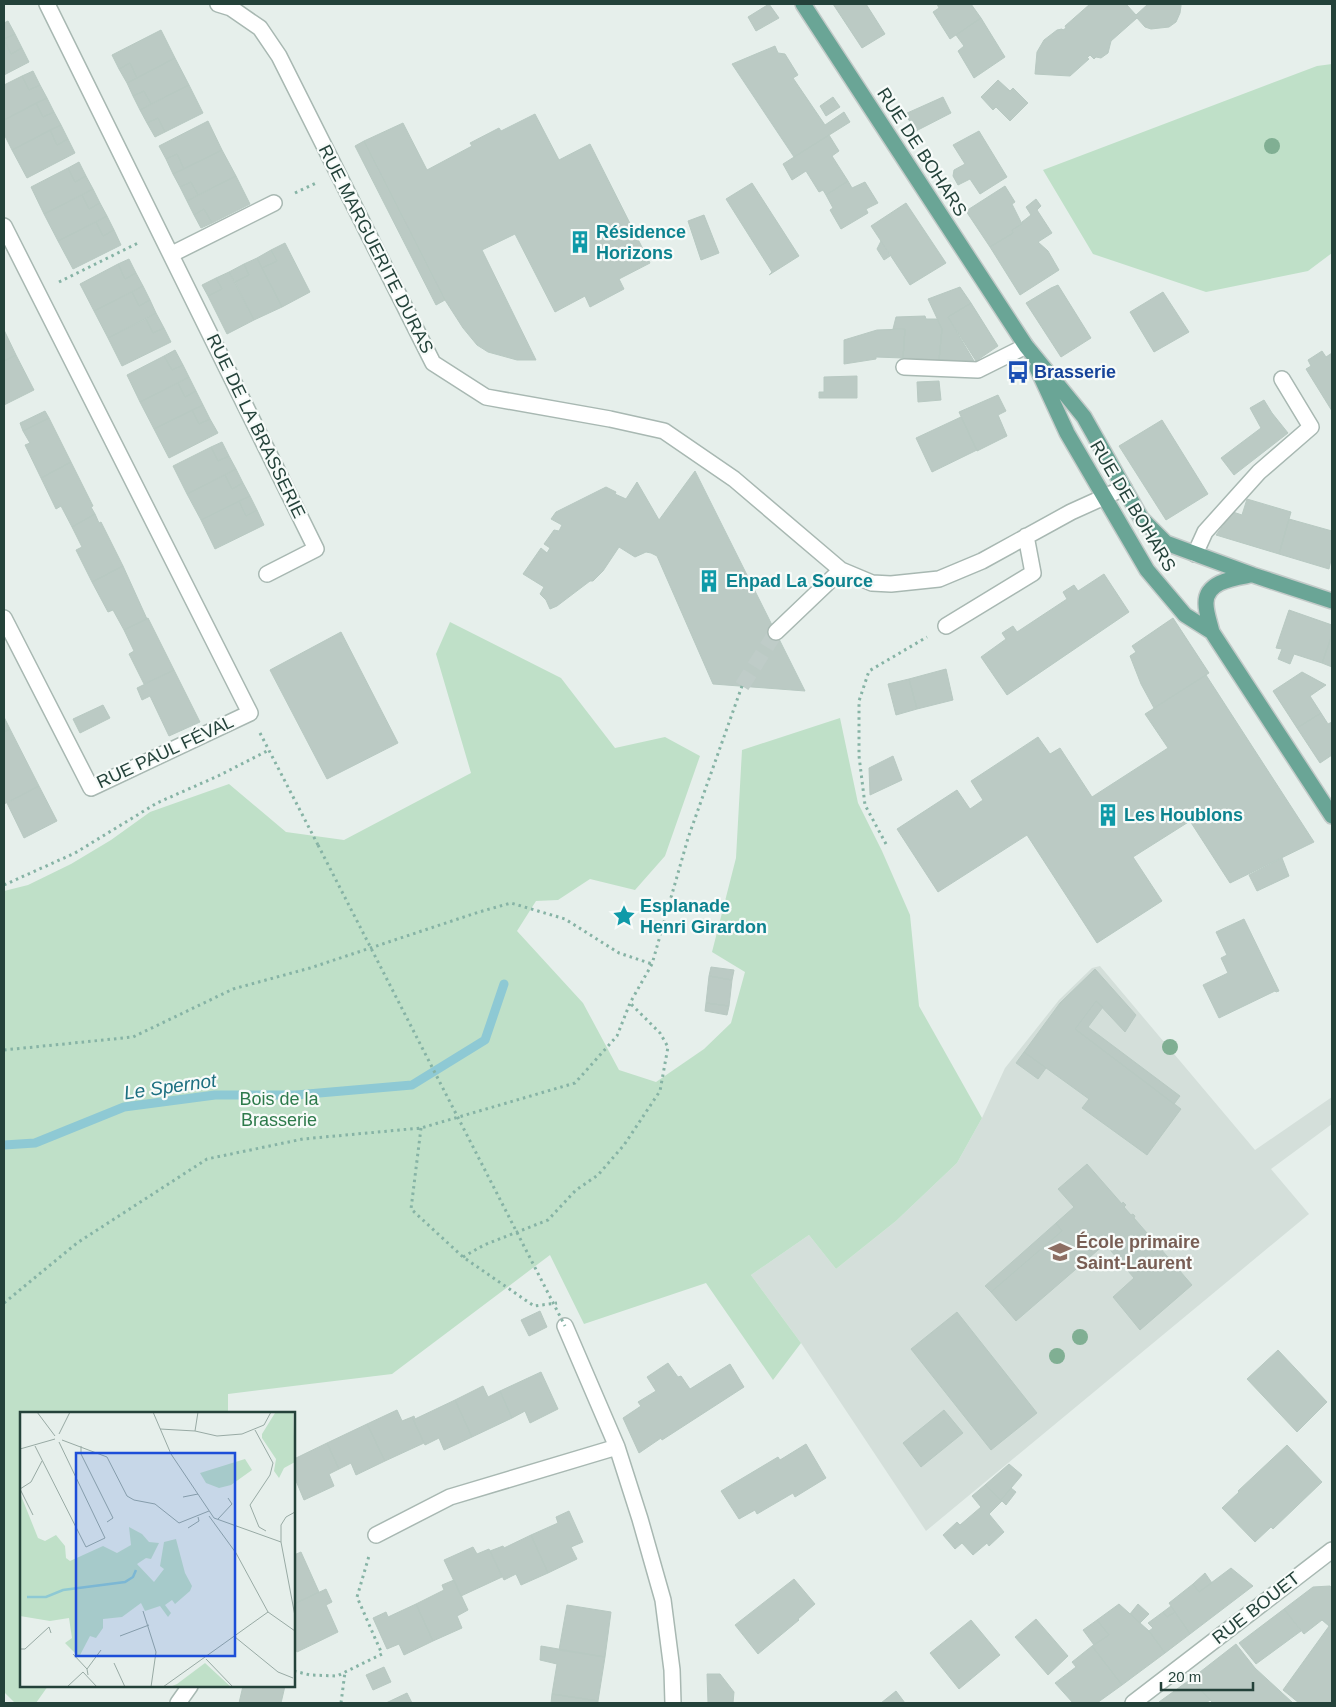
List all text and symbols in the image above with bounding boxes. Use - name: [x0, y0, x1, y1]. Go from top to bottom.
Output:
- street label: RUE DE BOHARS: [873, 84, 971, 220]
- street label: RUE MARGUERITE DURAS: [315, 142, 437, 356]
- place label: Résidence Horizons: [596, 222, 686, 263]
- building icon: Résidence Horizons: [567, 229, 593, 255]
- street label: RUE DE LA BRASSERIE: [203, 331, 309, 521]
- bus stop icon: Brasserie: [1005, 359, 1031, 385]
- place label: Brasserie: [1034, 362, 1116, 382]
- street label: RUE DE BOHARS: [1086, 437, 1180, 575]
- building icon: Ehpad La Source: [696, 568, 722, 594]
- place label: Ehpad La Source: [726, 571, 873, 591]
- street label: RUE PAUL FÉVAL: [93, 712, 237, 792]
- building icon: Les Houblons: [1095, 802, 1121, 828]
- place label: Les Houblons: [1124, 805, 1243, 825]
- place label: Esplanade Henri Girardon: [640, 896, 767, 937]
- place icon: Esplanade Henri Girardon: [611, 903, 637, 929]
- water label: Le Spernot: [123, 1070, 218, 1103]
- park label: Bois de la Brasserie: [239, 1089, 320, 1130]
- place label: École primaire Saint-Laurent: [1076, 1231, 1200, 1273]
- school or university icon: École primaire Saint-Laurent: [1047, 1239, 1073, 1265]
- inset map: [20, 1412, 295, 1687]
- street label: RUE BOUET: [1208, 1568, 1304, 1648]
- scale bar: [1161, 1660, 1254, 1692]
- text: 20 m: [1168, 1668, 1201, 1685]

